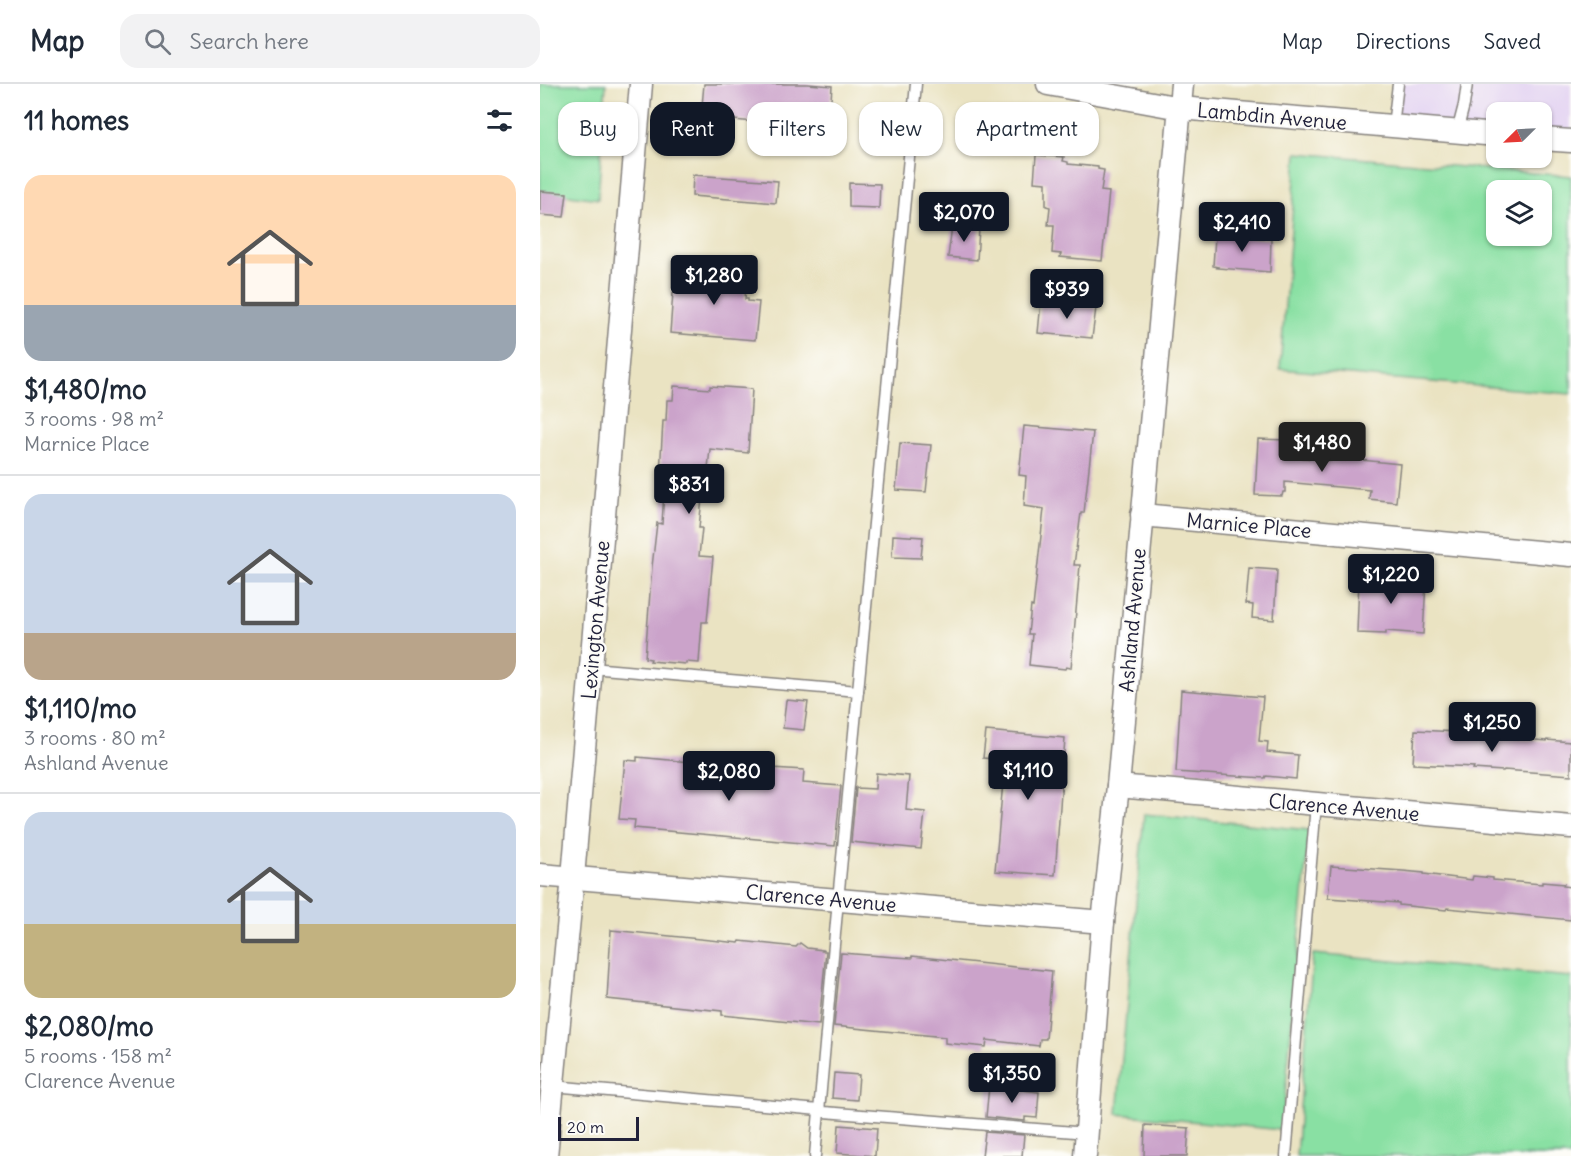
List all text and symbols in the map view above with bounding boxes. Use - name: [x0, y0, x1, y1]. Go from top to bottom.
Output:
- search box: [120, 14, 540, 68]
- text: Map: [30, 23, 84, 59]
- icon: search: [141, 25, 174, 58]
- text: Search here: [189, 27, 309, 55]
- text: Map: [1282, 28, 1323, 55]
- text: Directions: [1356, 28, 1450, 55]
- text: Saved: [1483, 28, 1541, 55]
- street label: Lambdin Avenue: [1196, 97, 1348, 135]
- chip: Buy: [558, 102, 638, 156]
- chip: Rent: [650, 102, 735, 156]
- chip: Filters: [747, 102, 847, 156]
- chip: New: [859, 102, 943, 156]
- chip: Apartment: [955, 102, 1099, 156]
- north arrow: [1486, 102, 1552, 168]
- map controls: [1486, 102, 1552, 246]
- text: 11 homes: [24, 104, 129, 137]
- icon: filters: [483, 104, 516, 137]
- button: layers: [1486, 180, 1552, 246]
- pin: $2,070: [915, 192, 1013, 243]
- text: $2,070: [933, 199, 995, 224]
- pin: $2,410: [1193, 202, 1291, 253]
- text: $2,410: [1213, 209, 1271, 234]
- icon: home: [216, 214, 324, 322]
- pin: $1,280: [665, 255, 763, 306]
- text: $1,280: [685, 262, 743, 287]
- pin: $939: [1031, 269, 1103, 320]
- text: $939: [1044, 276, 1090, 301]
- text: $1,480/mo: [24, 373, 147, 406]
- text: 3 rooms · 98 m²: [24, 406, 164, 431]
- pin: $1,480: [1273, 422, 1371, 473]
- text: $1,480: [1293, 429, 1351, 454]
- text: Marnice Place: [24, 431, 150, 456]
- pin: $831: [653, 464, 725, 515]
- text: $831: [668, 471, 710, 496]
- street label: Marnice Place: [1185, 507, 1313, 543]
- icon: home: [216, 533, 324, 641]
- street label: Lexington Avenue: [576, 539, 614, 701]
- street label: Ashland Avenue: [1113, 547, 1151, 693]
- pin: $1,220: [1342, 554, 1440, 605]
- text: $1,220: [1362, 561, 1420, 586]
- text: $1,110/mo: [24, 692, 137, 725]
- pin: $1,250: [1443, 702, 1541, 753]
- text: $1,250: [1463, 709, 1521, 734]
- text: 3 rooms · 80 m²: [24, 725, 166, 750]
- text: Ashland Avenue: [24, 750, 169, 775]
- pin: $1,110: [979, 750, 1077, 801]
- pin: $2,080: [680, 751, 778, 802]
- text: $1,110: [1002, 757, 1054, 782]
- text: $2,080: [697, 758, 761, 783]
- street label: Clarence Avenue: [1268, 788, 1420, 826]
- icon: home: [216, 851, 324, 959]
- street label: Clarence Avenue: [745, 879, 897, 917]
- text: $2,080/mo: [24, 1010, 154, 1043]
- text: 5 rooms · 158 m²: [24, 1043, 172, 1068]
- pin: $1,350: [963, 1053, 1061, 1104]
- text: $1,350: [983, 1060, 1041, 1085]
- text: Clarence Avenue: [24, 1068, 175, 1093]
- scale bar: [558, 1114, 639, 1142]
- text: 20 m: [567, 1117, 604, 1137]

